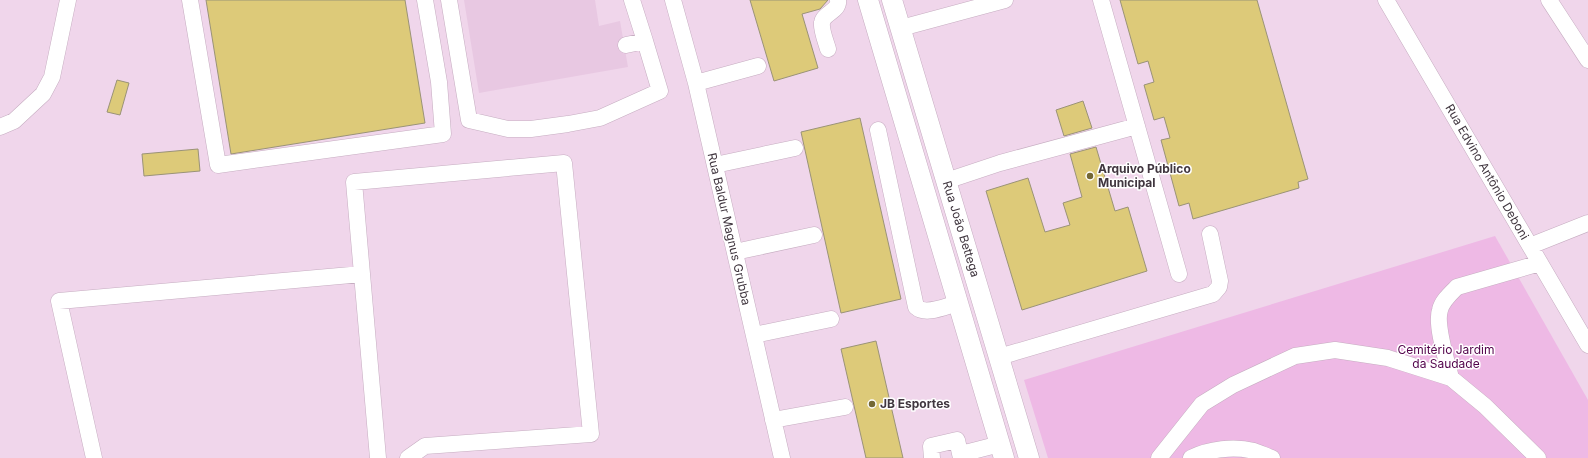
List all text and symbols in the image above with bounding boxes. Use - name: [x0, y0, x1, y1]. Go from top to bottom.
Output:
- street label: Rua Edvino Antônio Deboni: [1442, 101, 1532, 242]
- street label: Rua Baldur Magnus Grubba: [705, 151, 754, 306]
- place label: Arquivo Público Municipal: [1098, 161, 1191, 190]
- marker: Arquivo Público Municipal: [1085, 171, 1095, 181]
- street label: Rua João Bettega: [940, 179, 983, 279]
- park label: Cemitério Jardim da Saudade: [1398, 342, 1494, 371]
- place label: JB Esportes: [880, 396, 950, 411]
- marker: JB Esportes: [867, 399, 877, 409]

